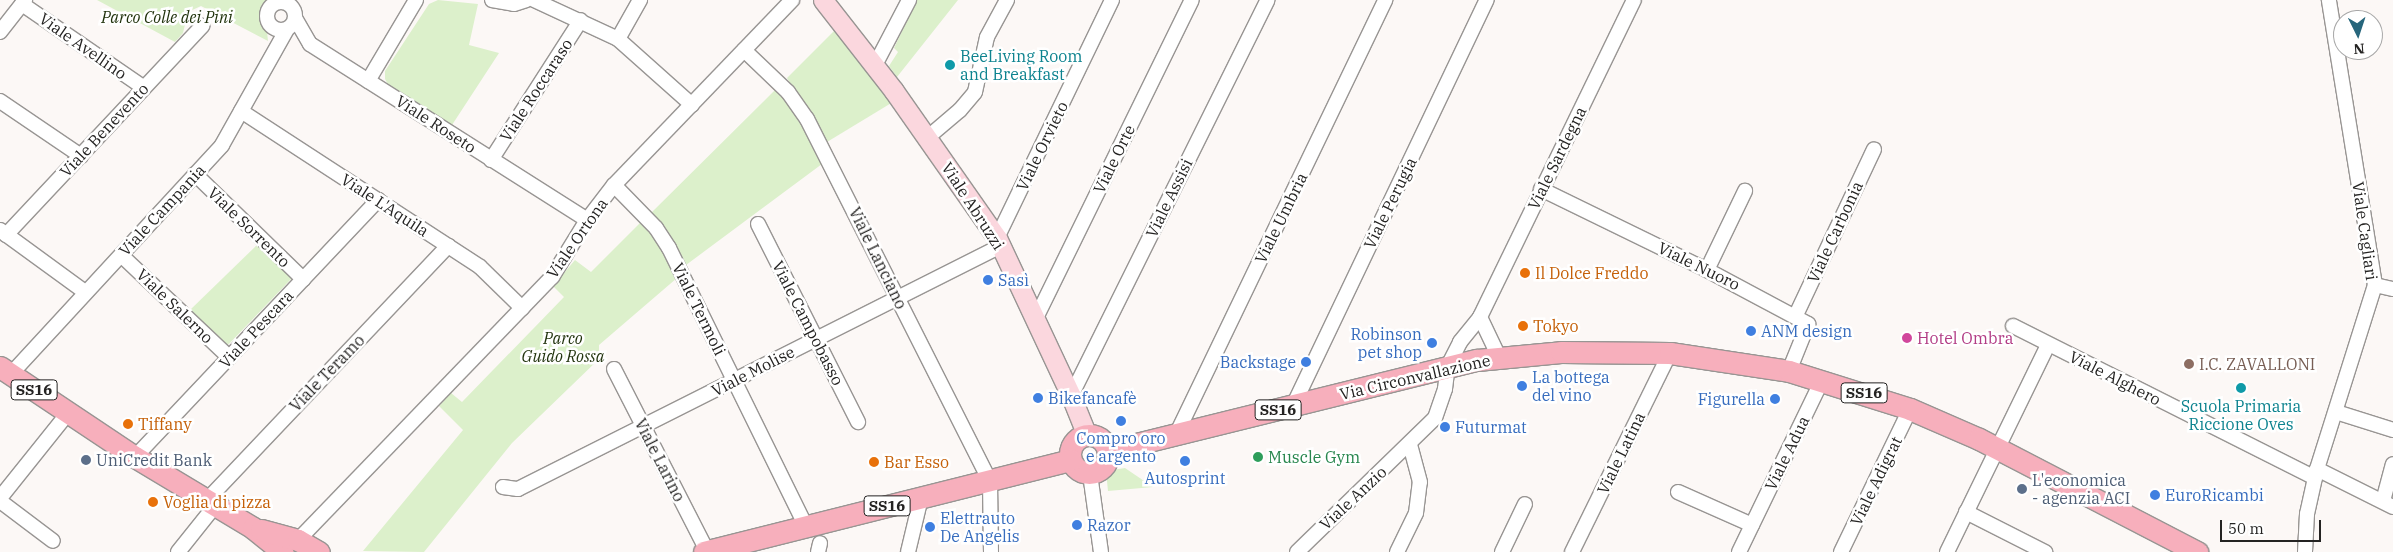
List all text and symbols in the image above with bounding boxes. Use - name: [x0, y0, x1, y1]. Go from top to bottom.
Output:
- park label: Parco Colle dei Pini: [101, 7, 233, 27]
- street label: Viale Avellino: [35, 9, 131, 83]
- north arrow: [2333, 10, 2383, 60]
- street label: Viale Roccaraso: [496, 35, 576, 145]
- text: N: [2353, 40, 2365, 58]
- place label: BeeLiving Room and Breakfast: [960, 46, 1083, 84]
- marker: BeeLiving Room and Breakfast: [944, 59, 956, 71]
- street label: Viale Benevento: [56, 79, 152, 181]
- street label: Viale Roseto: [392, 91, 480, 157]
- street label: Viale Orvieto: [1012, 98, 1072, 194]
- street label: Viale Sardegna: [1524, 103, 1590, 213]
- street label: Viale Orte: [1089, 121, 1139, 197]
- street label: Viale Perugia: [1360, 154, 1420, 252]
- street label: Viale Assisi: [1142, 155, 1196, 241]
- street label: Viale Abruzzi: [938, 159, 1008, 253]
- street label: Viale Campania: [115, 160, 209, 260]
- street label: Viale L'Aquila: [337, 169, 433, 241]
- street label: Viale Umbria: [1251, 169, 1311, 267]
- street label: Viale Carbonia: [1803, 178, 1867, 286]
- street label: Viale Cagliari: [2349, 180, 2381, 282]
- street label: Viale Sorrento: [204, 183, 294, 271]
- street label: Viale Ortona: [542, 194, 612, 282]
- street label: Viale Lanciano: [845, 204, 911, 312]
- street label: Viale Nuoro: [1655, 238, 1743, 294]
- street label: Viale Campobasso: [768, 257, 848, 389]
- street label: Viale Termoli: [668, 260, 730, 358]
- place label: Il Dolce Freddo: [1535, 263, 1648, 283]
- street label: Viale Salerno: [133, 265, 217, 347]
- marker: Il Dolce Freddo: [1519, 267, 1531, 279]
- place label: Sasì: [998, 270, 1029, 290]
- marker: Sasì: [982, 274, 994, 286]
- street label: Viale Pescara: [215, 286, 297, 372]
- place label: Tokyo: [1533, 316, 1578, 336]
- marker: Tokyo: [1517, 320, 1529, 332]
- place label: ANM design: [1761, 321, 1852, 341]
- place label: Robinson pet shop: [1351, 324, 1422, 362]
- marker: ANM design: [1745, 325, 1757, 337]
- park label: Parco Guido Rossa: [522, 328, 604, 366]
- place label: Hotel Ombra: [1917, 328, 2013, 348]
- street label: Viale Teramo: [286, 331, 368, 415]
- marker: Hotel Ombra: [1901, 332, 1913, 344]
- marker: Robinson pet shop: [1426, 337, 1438, 349]
- street label: Viale Molise: [708, 342, 798, 400]
- street label: Viale Alghero: [2066, 347, 2164, 409]
- street label: Via Circonvallazione: [1338, 350, 1492, 404]
- place label: Backstage: [1220, 352, 1296, 372]
- place label: I.C. ZAVALLONI: [2199, 354, 2315, 374]
- marker: Backstage: [1300, 356, 1312, 368]
- marker: I.C. ZAVALLONI: [2183, 358, 2195, 370]
- place label: La bottega del vino: [1532, 367, 1610, 405]
- road number: SS16: [10, 378, 58, 402]
- marker: La bottega del vino: [1516, 380, 1528, 392]
- road number: SS16: [1840, 380, 1888, 406]
- marker: Scuola Primaria Riccione Oves: [2235, 382, 2247, 394]
- place label: Bikefancafè: [1048, 388, 1137, 408]
- place label: Figurella: [1698, 389, 1765, 409]
- marker: Bikefancafè: [1032, 392, 1044, 404]
- marker: Figurella: [1769, 393, 1781, 405]
- place label: Scuola Primaria Riccione Oves: [2181, 396, 2301, 434]
- road number: SS16: [1254, 398, 1302, 422]
- street label: Viale Latina: [1593, 409, 1649, 497]
- street label: Viale Adua: [1761, 413, 1813, 493]
- place label: Tiffany: [138, 414, 192, 434]
- street label: Viale Larino: [631, 415, 689, 505]
- marker: Compro oro e argento: [1115, 415, 1127, 427]
- place label: Futurmat: [1455, 417, 1527, 437]
- marker: Tiffany: [122, 418, 134, 430]
- marker: Futurmat: [1439, 421, 1451, 433]
- place label: Compro oro e argento: [1076, 428, 1166, 466]
- street label: Viale Adigrat: [1846, 433, 1906, 529]
- place label: Muscle Gym: [1268, 447, 1360, 467]
- place label: UniCredit Bank: [96, 450, 212, 470]
- marker: Muscle Gym: [1252, 451, 1264, 463]
- place label: Bar Esso: [884, 452, 949, 472]
- marker: UniCredit Bank: [80, 454, 92, 466]
- marker: Autosprint: [1179, 455, 1191, 467]
- marker: Bar Esso: [868, 456, 880, 468]
- street label: Viale Anzio: [1316, 462, 1390, 534]
- place label: Autosprint: [1145, 468, 1225, 488]
- place label: L'economica - agenzia ACI: [2032, 470, 2130, 508]
- marker: L'economica - agenzia ACI: [2016, 483, 2028, 495]
- place label: EuroRicambi: [2165, 485, 2264, 505]
- marker: EuroRicambi: [2149, 489, 2161, 501]
- place label: Voglia di pizza: [163, 492, 271, 512]
- road number: SS16: [863, 494, 911, 518]
- marker: Voglia di pizza: [147, 496, 159, 508]
- place label: Elettrauto De Angelis: [940, 508, 1020, 546]
- scale bar: [2223, 510, 2324, 542]
- place label: Razor: [1087, 515, 1131, 535]
- marker: Razor: [1071, 519, 1083, 531]
- text: 50 m: [2228, 519, 2264, 538]
- marker: Elettrauto De Angelis: [924, 521, 936, 533]

